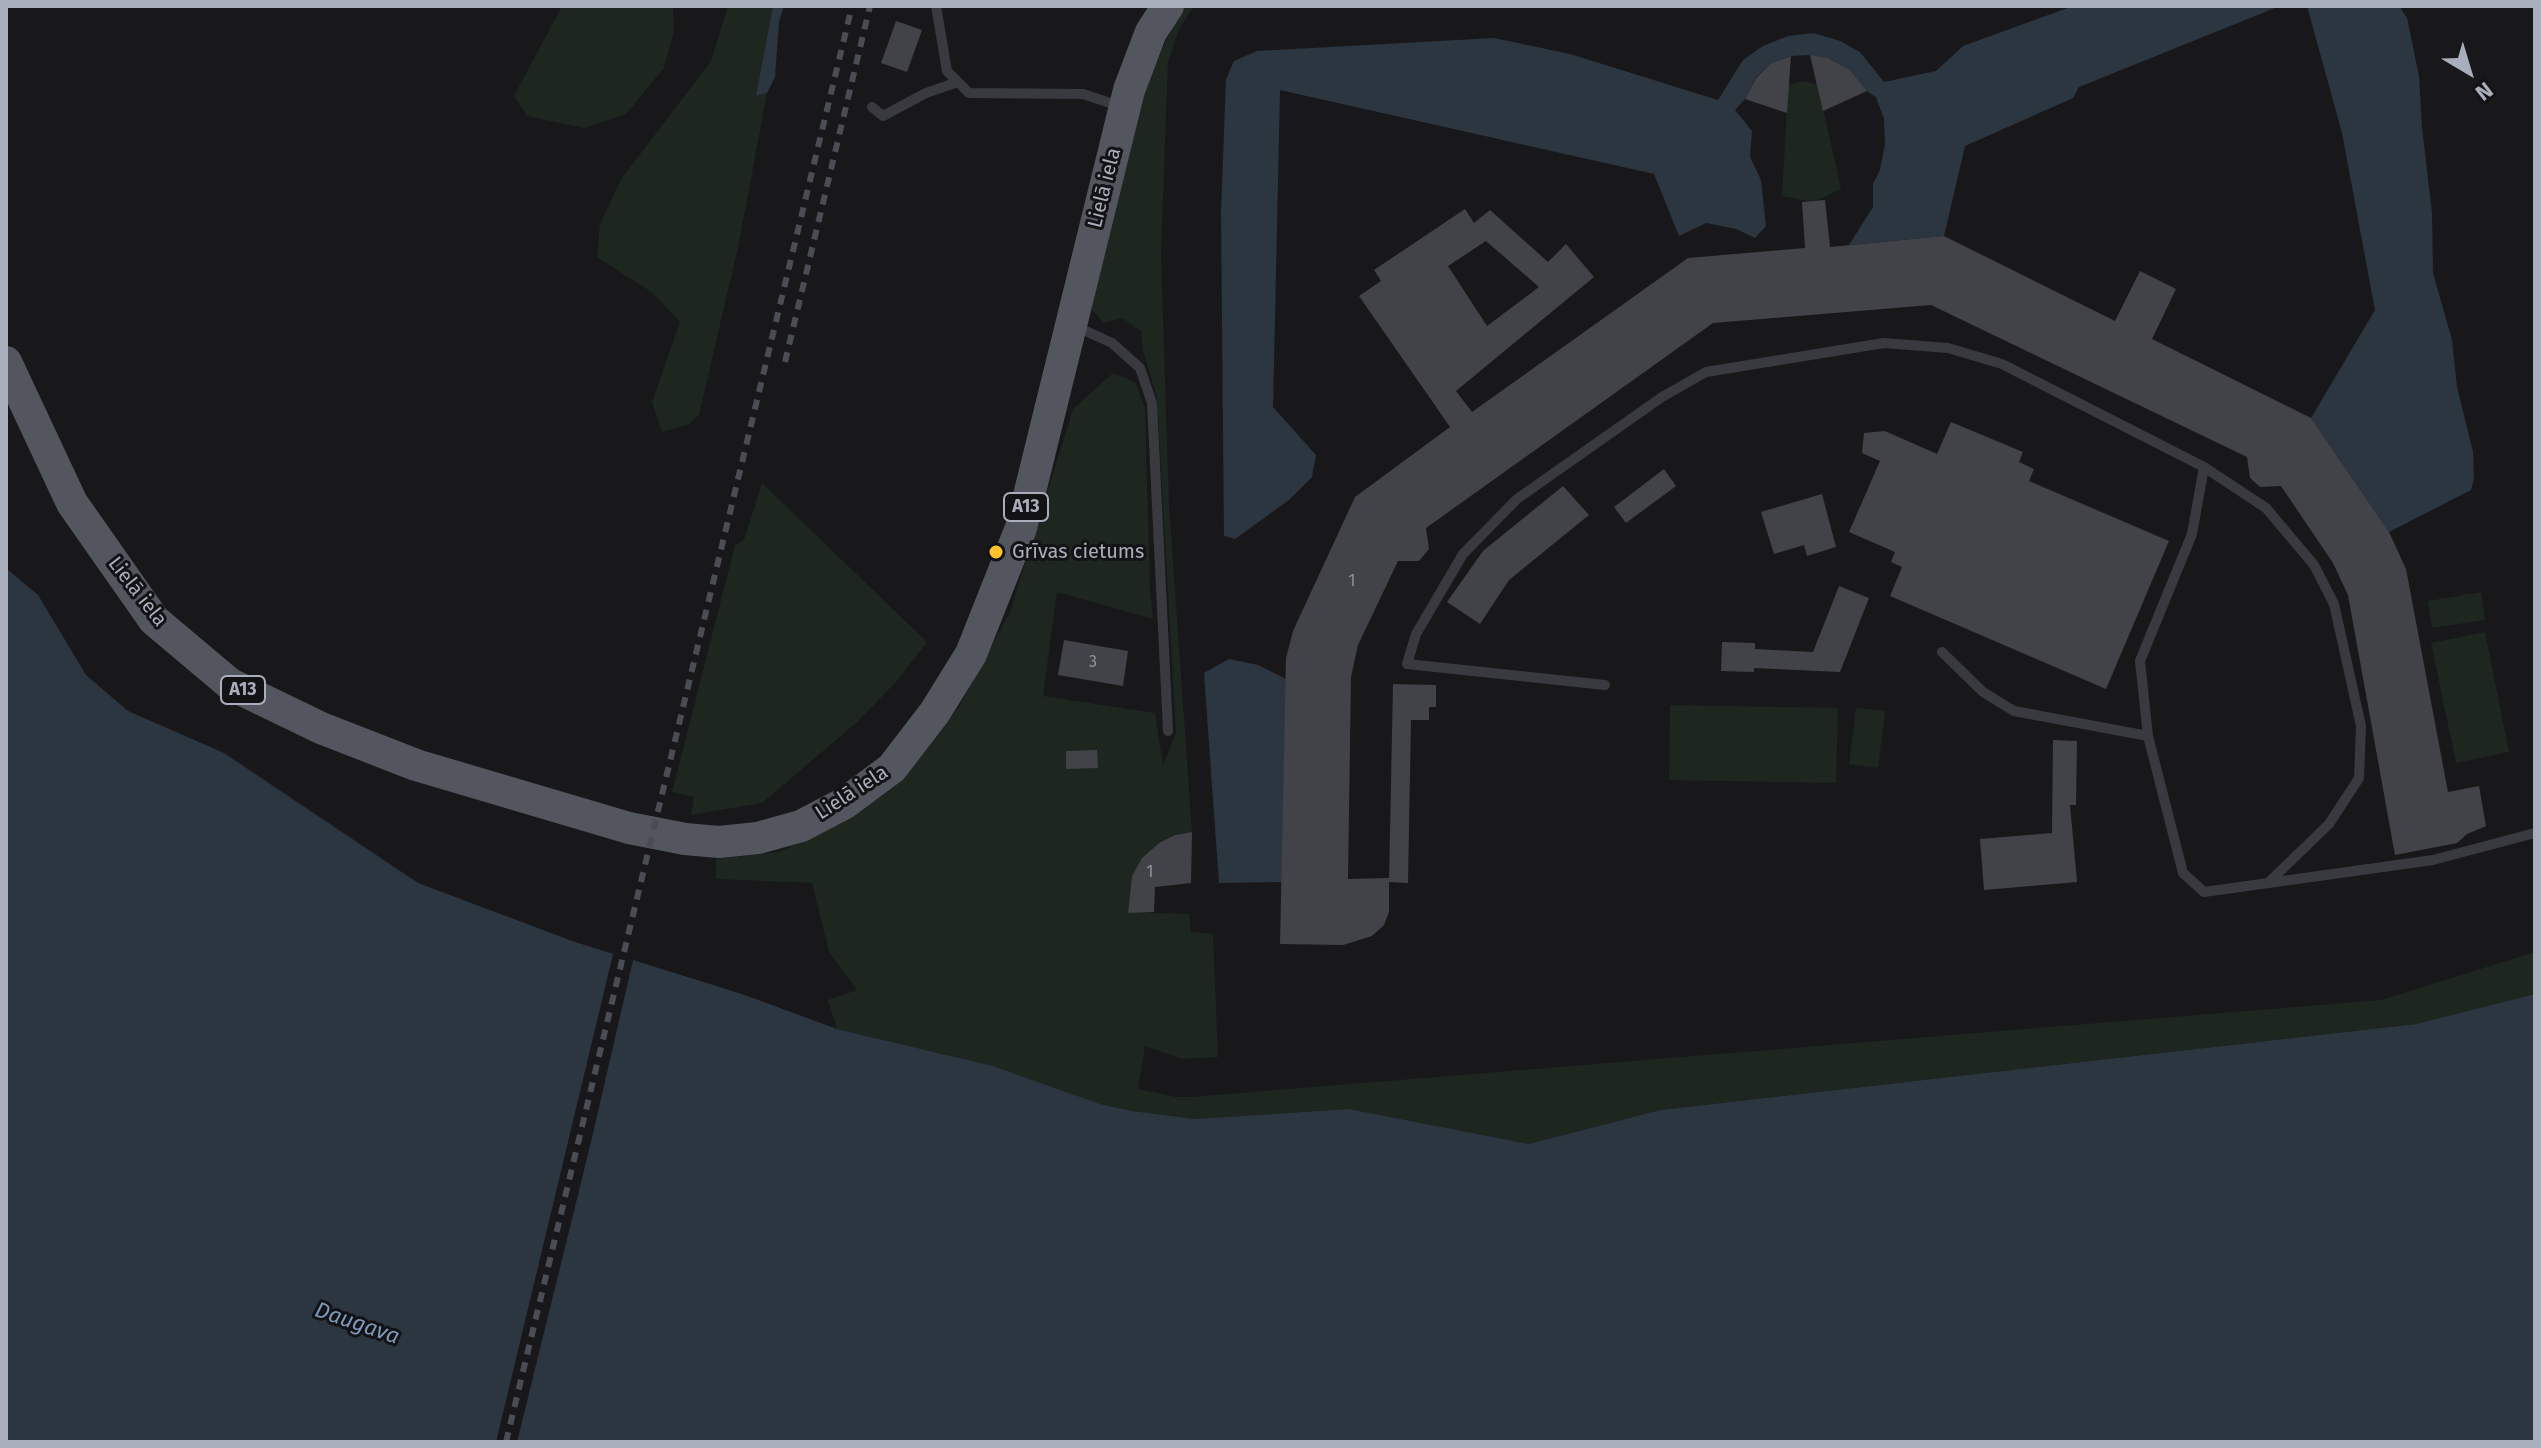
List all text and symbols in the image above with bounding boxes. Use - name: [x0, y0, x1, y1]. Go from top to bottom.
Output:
- north arrow: [2429, 32, 2509, 112]
- text: N: [2470, 76, 2498, 106]
- street label: Lielā iela: [1083, 145, 1127, 231]
- road number: A13: [1004, 493, 1048, 521]
- place label: Grīvas cietums: [1012, 540, 1144, 564]
- marker: Grīvas cietums: [987, 543, 1005, 561]
- street label: Lielā iela: [102, 552, 172, 632]
- house number: 1: [1349, 572, 1355, 592]
- house number: 3: [1089, 653, 1097, 673]
- road number: A13: [221, 676, 265, 704]
- street label: Lielā iela: [811, 761, 893, 825]
- house number: 1: [1147, 863, 1153, 883]
- water label: Daugava: [311, 1297, 403, 1351]

